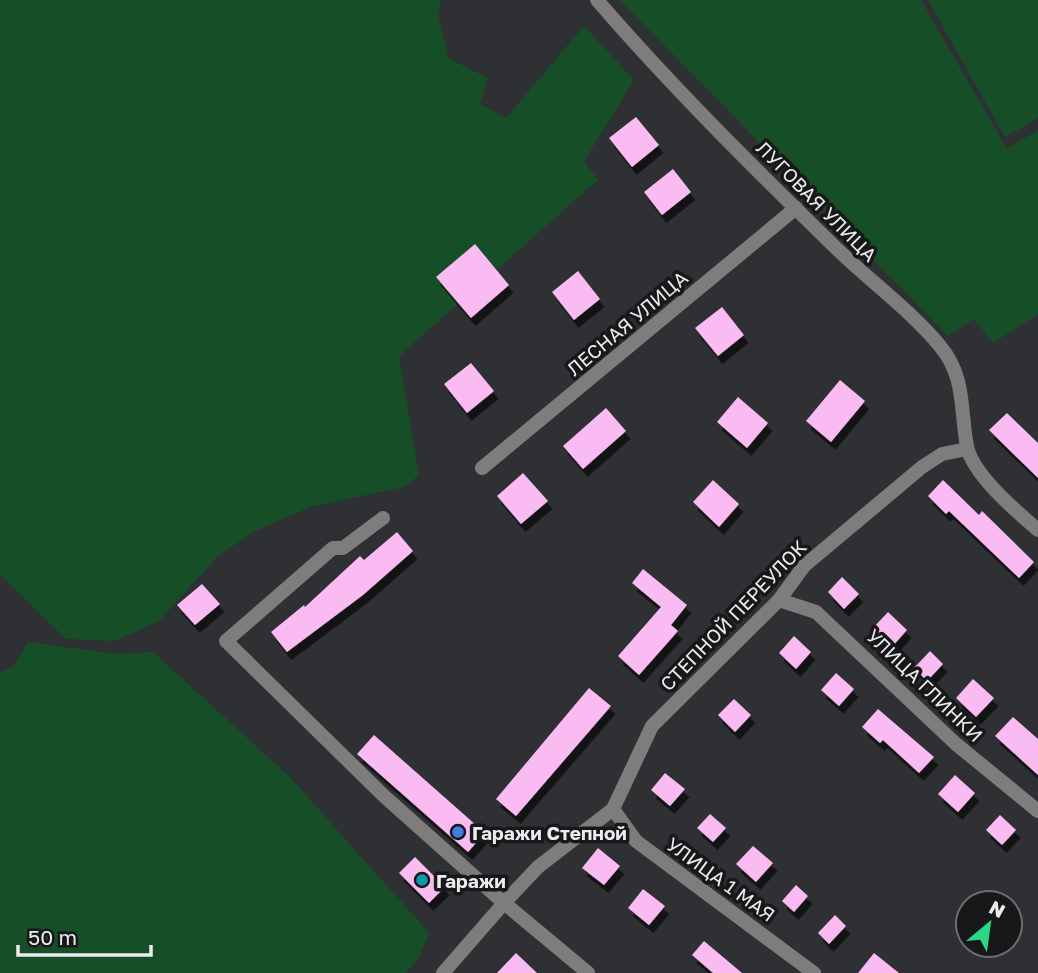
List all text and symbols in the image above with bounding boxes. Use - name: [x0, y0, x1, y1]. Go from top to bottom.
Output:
- street label: ЛУГОВАЯ УЛИЦА: [752, 136, 882, 266]
- street label: ЛЕСНАЯ УЛИЦА: [562, 266, 692, 380]
- street label: СТЕПНОЙ ПЕРЕУЛОК: [655, 535, 811, 695]
- street label: УЛИЦА ГЛИНКИ: [862, 624, 988, 746]
- place label: Гаражи Степной: [472, 821, 627, 844]
- marker: Гаражи Степной: [450, 824, 466, 840]
- street label: УЛИЦА 1 МАЯ: [662, 832, 780, 926]
- place label: Гаражи: [436, 869, 506, 892]
- marker: Гаражи: [414, 872, 430, 888]
- north arrow: [954, 889, 1024, 959]
- text: N: [986, 895, 1009, 922]
- scale bar: [18, 914, 150, 958]
- text: 50 m: [28, 924, 77, 950]

